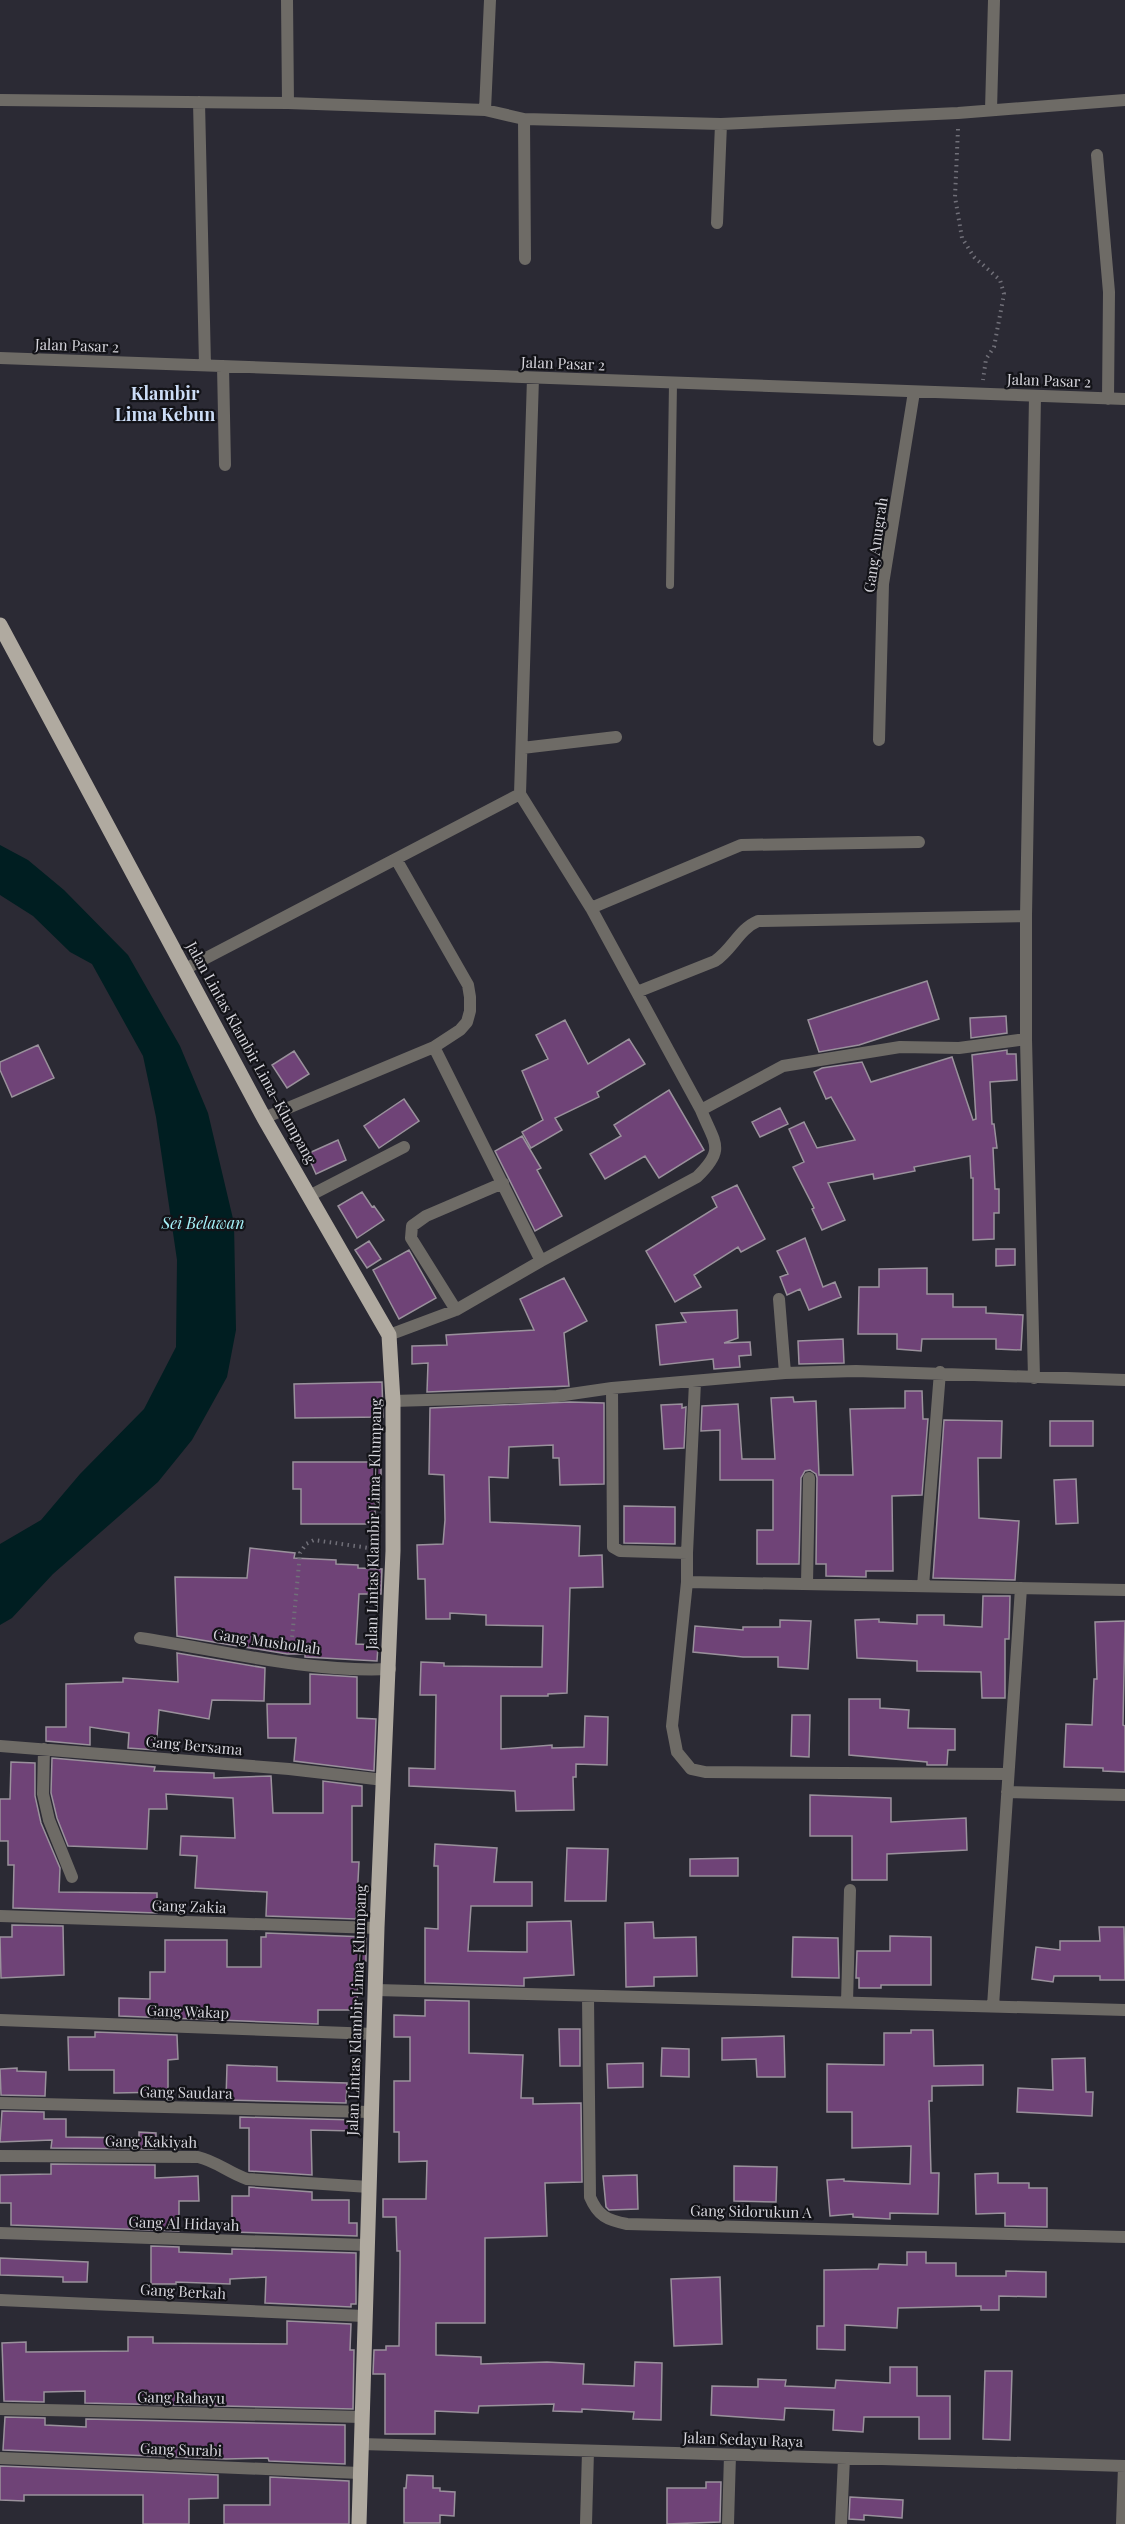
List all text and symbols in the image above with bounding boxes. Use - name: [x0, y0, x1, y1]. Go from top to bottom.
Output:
- street label: Jalan Pasar 2: [34, 334, 119, 356]
- street label: Jalan Pasar 2: [520, 352, 605, 374]
- street label: Jalan Pasar 2: [1006, 369, 1091, 391]
- district label: Klambir Lima Kebun: [115, 381, 215, 426]
- street label: Gang Anugrah: [858, 496, 892, 594]
- street label: Jalan Lintas Klambir Lima–Klumpang: [182, 937, 322, 1167]
- water label: Sei Belawan: [161, 1212, 245, 1233]
- street label: Jalan Lintas Klambir Lima–Klumpang: [361, 1398, 385, 1651]
- street label: Gang Mushollah: [212, 1624, 322, 1658]
- street label: Gang Bersama: [145, 1731, 244, 1759]
- street label: Jalan Lintas Klambir Lima–Klumpang: [342, 1884, 370, 2137]
- street label: Gang Zakia: [151, 1895, 227, 1917]
- street label: Gang Wakap: [146, 2000, 230, 2022]
- street label: Gang Saudara: [139, 2081, 233, 2103]
- street label: Gang Kakiyah: [105, 2130, 197, 2152]
- street label: Gang Sidorukun A: [690, 2200, 813, 2222]
- street label: Gang Al Hidayah: [128, 2211, 240, 2235]
- street label: Gang Berkah: [140, 2279, 227, 2303]
- street label: Gang Rahayu: [137, 2386, 225, 2408]
- street label: Jalan Sedayu Raya: [682, 2427, 804, 2451]
- street label: Gang Surabi: [140, 2438, 223, 2460]

